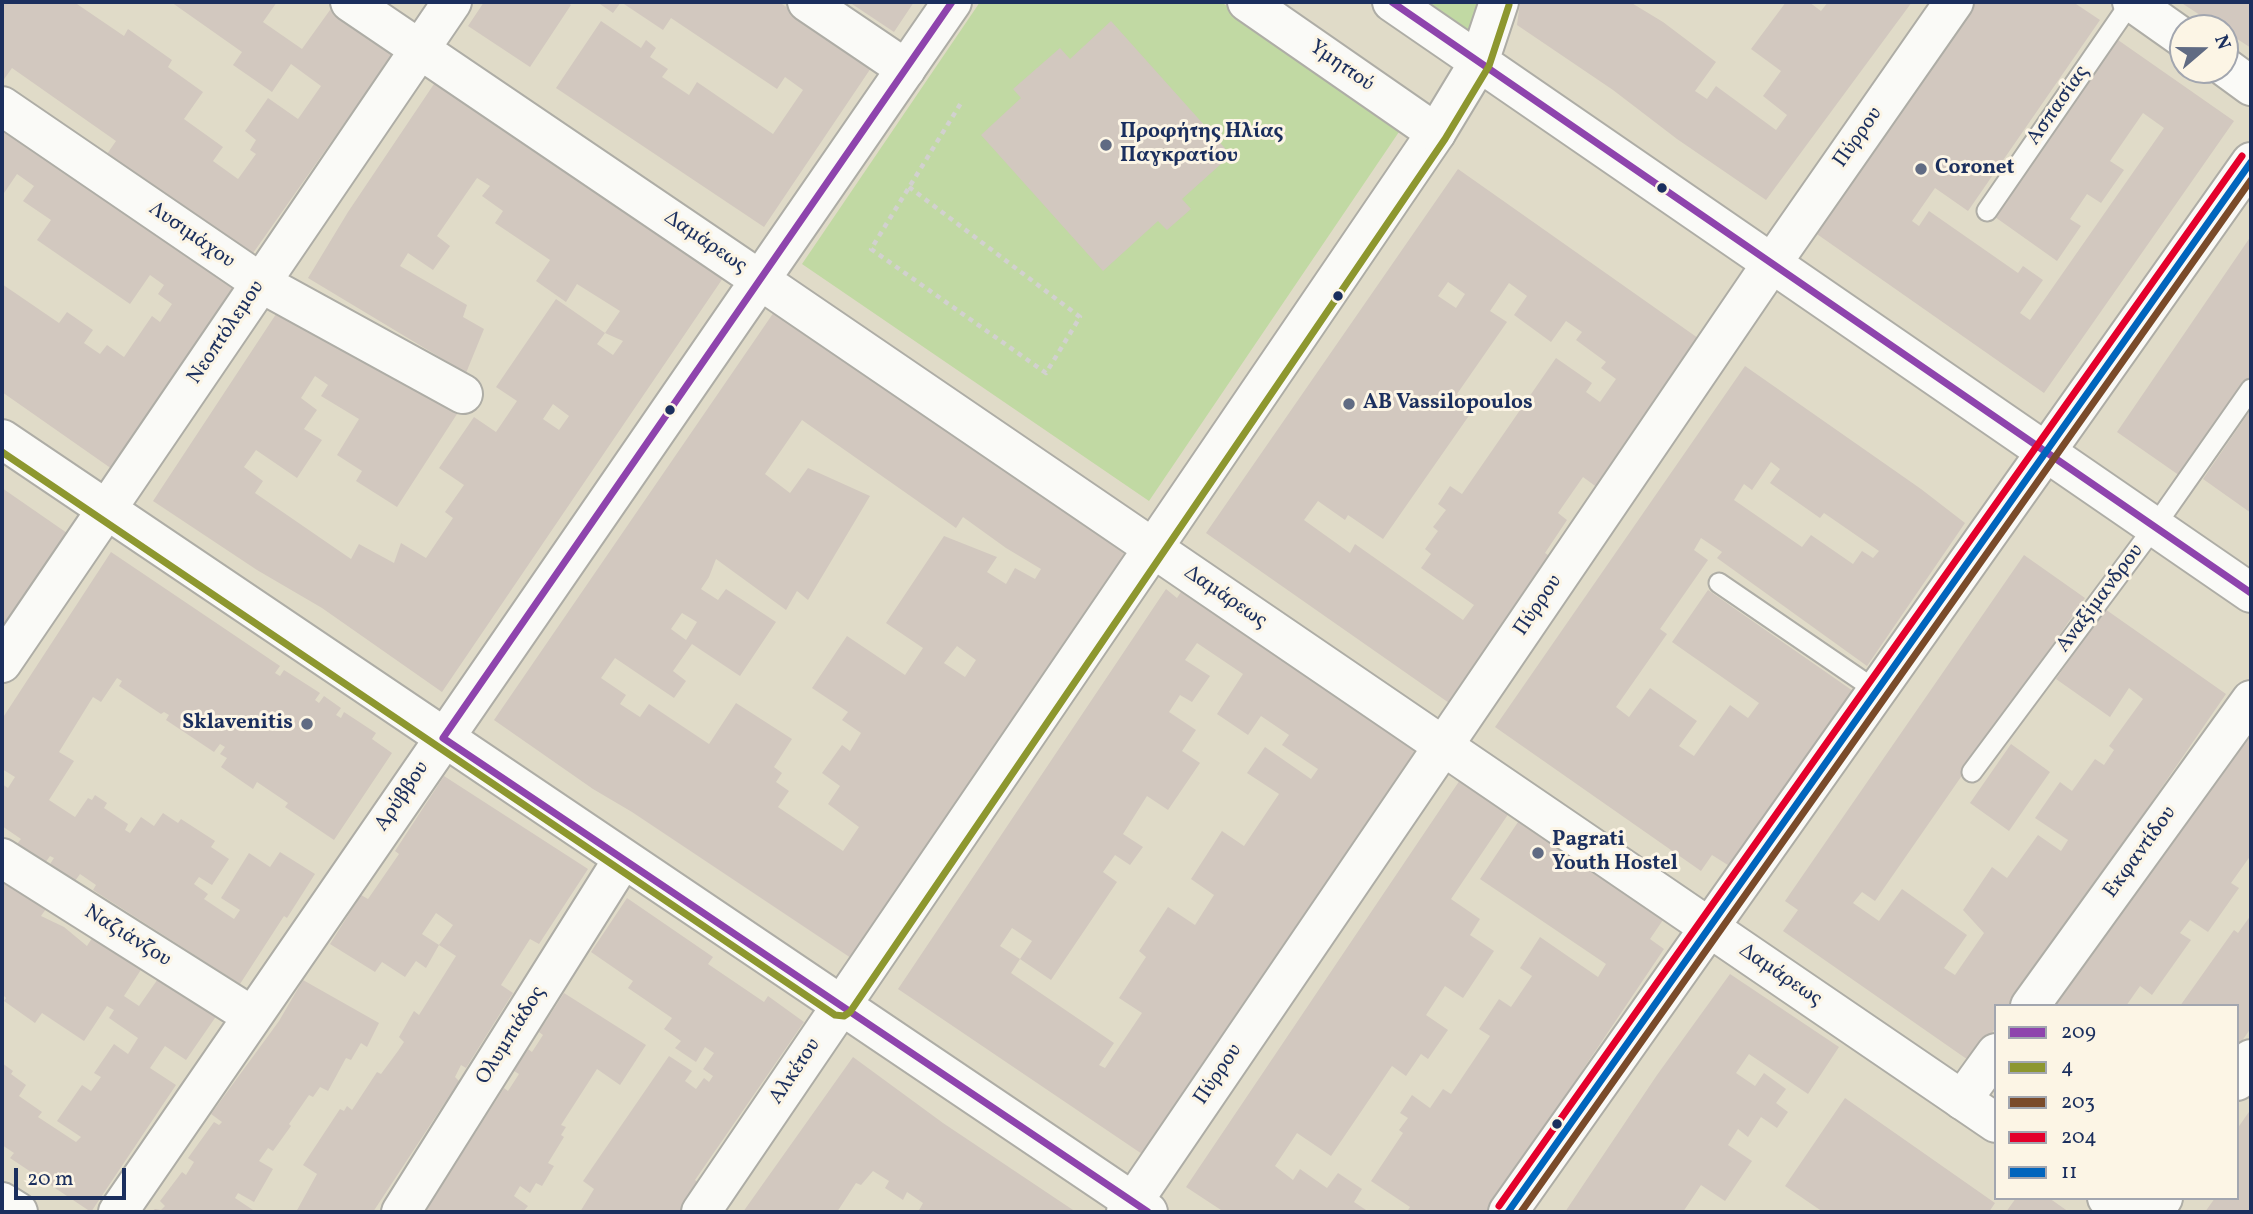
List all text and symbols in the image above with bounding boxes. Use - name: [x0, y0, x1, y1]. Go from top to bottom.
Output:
- north arrow: [2169, 14, 2239, 84]
- text: N: [2207, 32, 2236, 53]
- street label: Υμηττού: [1304, 36, 1378, 98]
- street label: Ασπασίας: [2022, 61, 2096, 151]
- street label: Πύρρου: [1829, 103, 1889, 173]
- place label: Προφήτης Ηλίας Παγκρατίου: [1120, 120, 1283, 170]
- marker: Προφήτης Ηλίας Παγκρατίου: [1098, 137, 1114, 153]
- place label: Coronet: [1935, 156, 2014, 182]
- marker: Coronet: [1913, 161, 1929, 177]
- unlabelled marker: [1655, 181, 1669, 195]
- street label: Λυσιμάχου: [143, 197, 239, 275]
- street label: Δαμάρεως: [659, 206, 751, 280]
- street label: Νεοπτόλεμου: [183, 276, 271, 390]
- unlabelled marker: [1331, 289, 1345, 303]
- place label: AB Vassilopoulos: [1363, 391, 1533, 417]
- marker: AB Vassilopoulos: [1341, 396, 1357, 412]
- unlabelled marker: [663, 403, 677, 417]
- street label: Αναξίμανδρου: [2052, 540, 2150, 658]
- street label: Δαμάρεως: [1179, 561, 1271, 635]
- street label: Πύρρου: [1509, 571, 1569, 641]
- place label: Sklavenitis: [182, 711, 293, 737]
- marker: Sklavenitis: [299, 716, 315, 732]
- street label: Αρύββου: [370, 757, 436, 837]
- street label: Εκφαντίδου: [2099, 802, 2183, 904]
- place label: Pagrati Youth Hostel: [1552, 828, 1678, 878]
- marker: Pagrati Youth Hostel: [1530, 845, 1546, 861]
- street label: Ναζιάνζου: [79, 900, 175, 974]
- street label: Δαμάρεως: [1734, 939, 1826, 1013]
- street label: Ολυμπιάδος: [472, 982, 552, 1090]
- legend: [1994, 1004, 2239, 1200]
- text: 209: [2061, 1018, 2096, 1047]
- street label: Αλκέτου: [765, 1034, 827, 1110]
- street label: Πύρρου: [1189, 1040, 1249, 1110]
- text: 4: [2061, 1053, 2074, 1082]
- text: 203: [2061, 1088, 2095, 1117]
- unlabelled marker: [1550, 1117, 1564, 1131]
- text: 204: [2061, 1123, 2097, 1152]
- scale bar: [18, 1154, 130, 1198]
- text: 11: [2061, 1158, 2077, 1187]
- text: 20 m: [27, 1165, 73, 1194]

